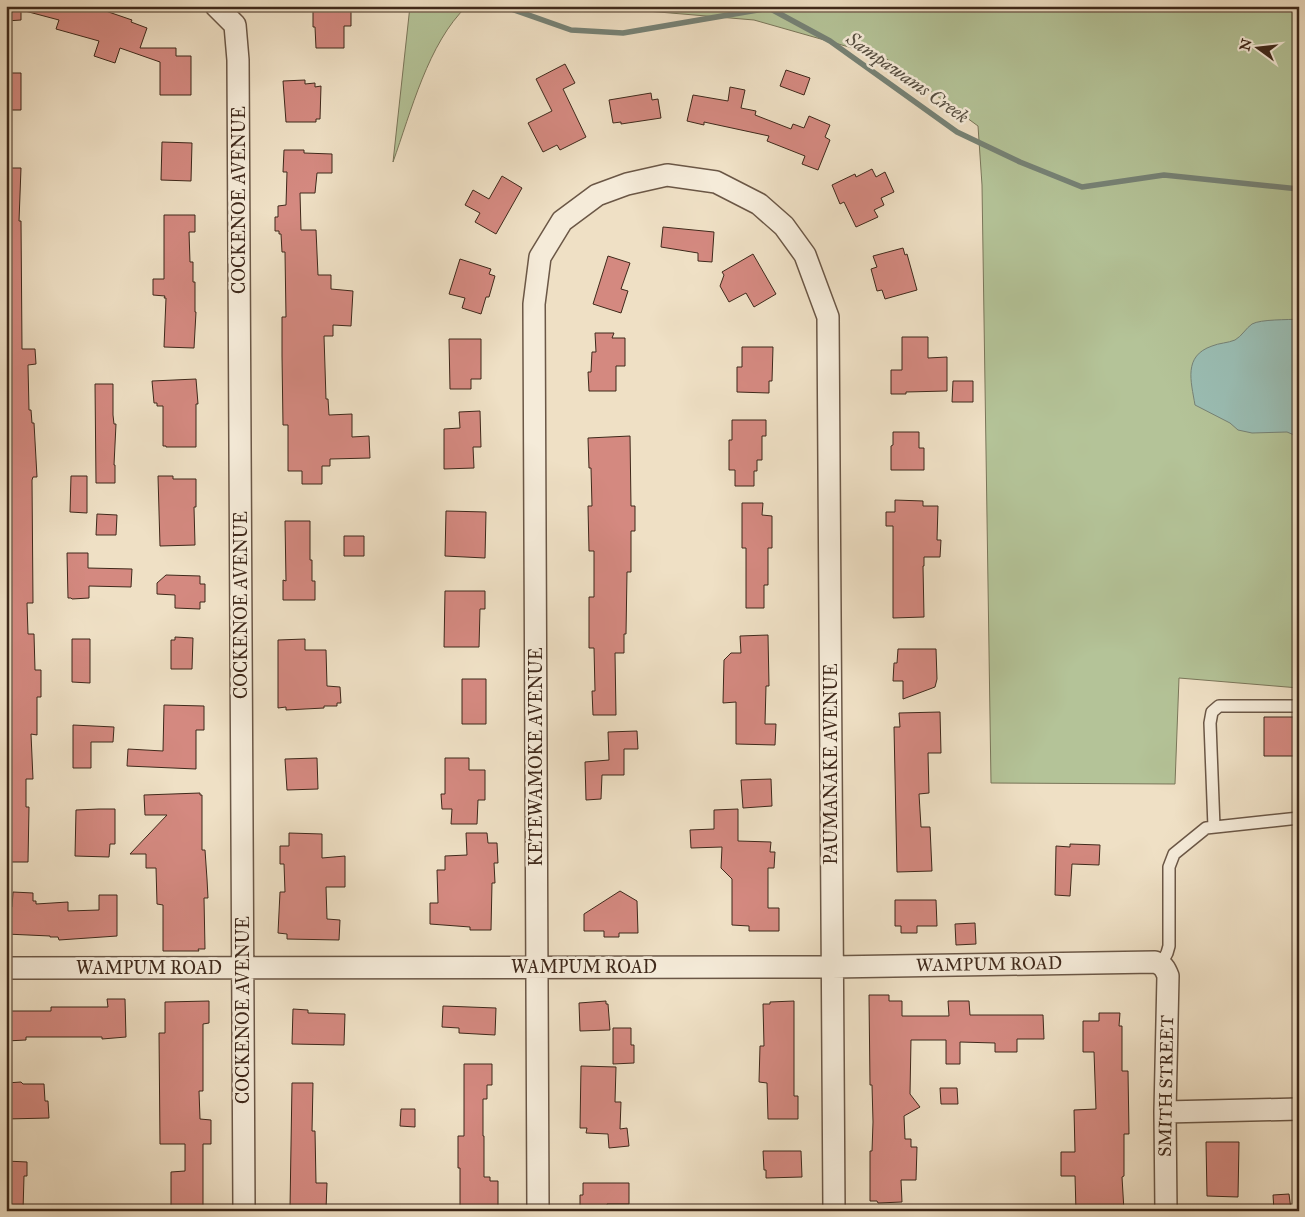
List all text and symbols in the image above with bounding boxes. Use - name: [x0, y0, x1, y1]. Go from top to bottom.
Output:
- north arrow: [1232, 22, 1282, 72]
- water label: Sampawams Creek: [841, 26, 974, 129]
- text: N: [1236, 37, 1256, 53]
- street label: COCKENOE AVENUE: [228, 106, 250, 294]
- street label: COCKENOE AVENUE: [230, 511, 252, 699]
- street label: KETEWAMOKE AVENUE: [525, 647, 547, 867]
- street label: PAUMANAKE AVENUE: [820, 663, 842, 865]
- street label: COCKENOE AVENUE: [232, 916, 254, 1104]
- street label: WAMPUM ROAD: [916, 952, 1062, 976]
- street label: WAMPUM ROAD: [511, 956, 657, 978]
- street label: WAMPUM ROAD: [76, 957, 222, 979]
- street label: SMITH STREET: [1154, 1015, 1178, 1157]

